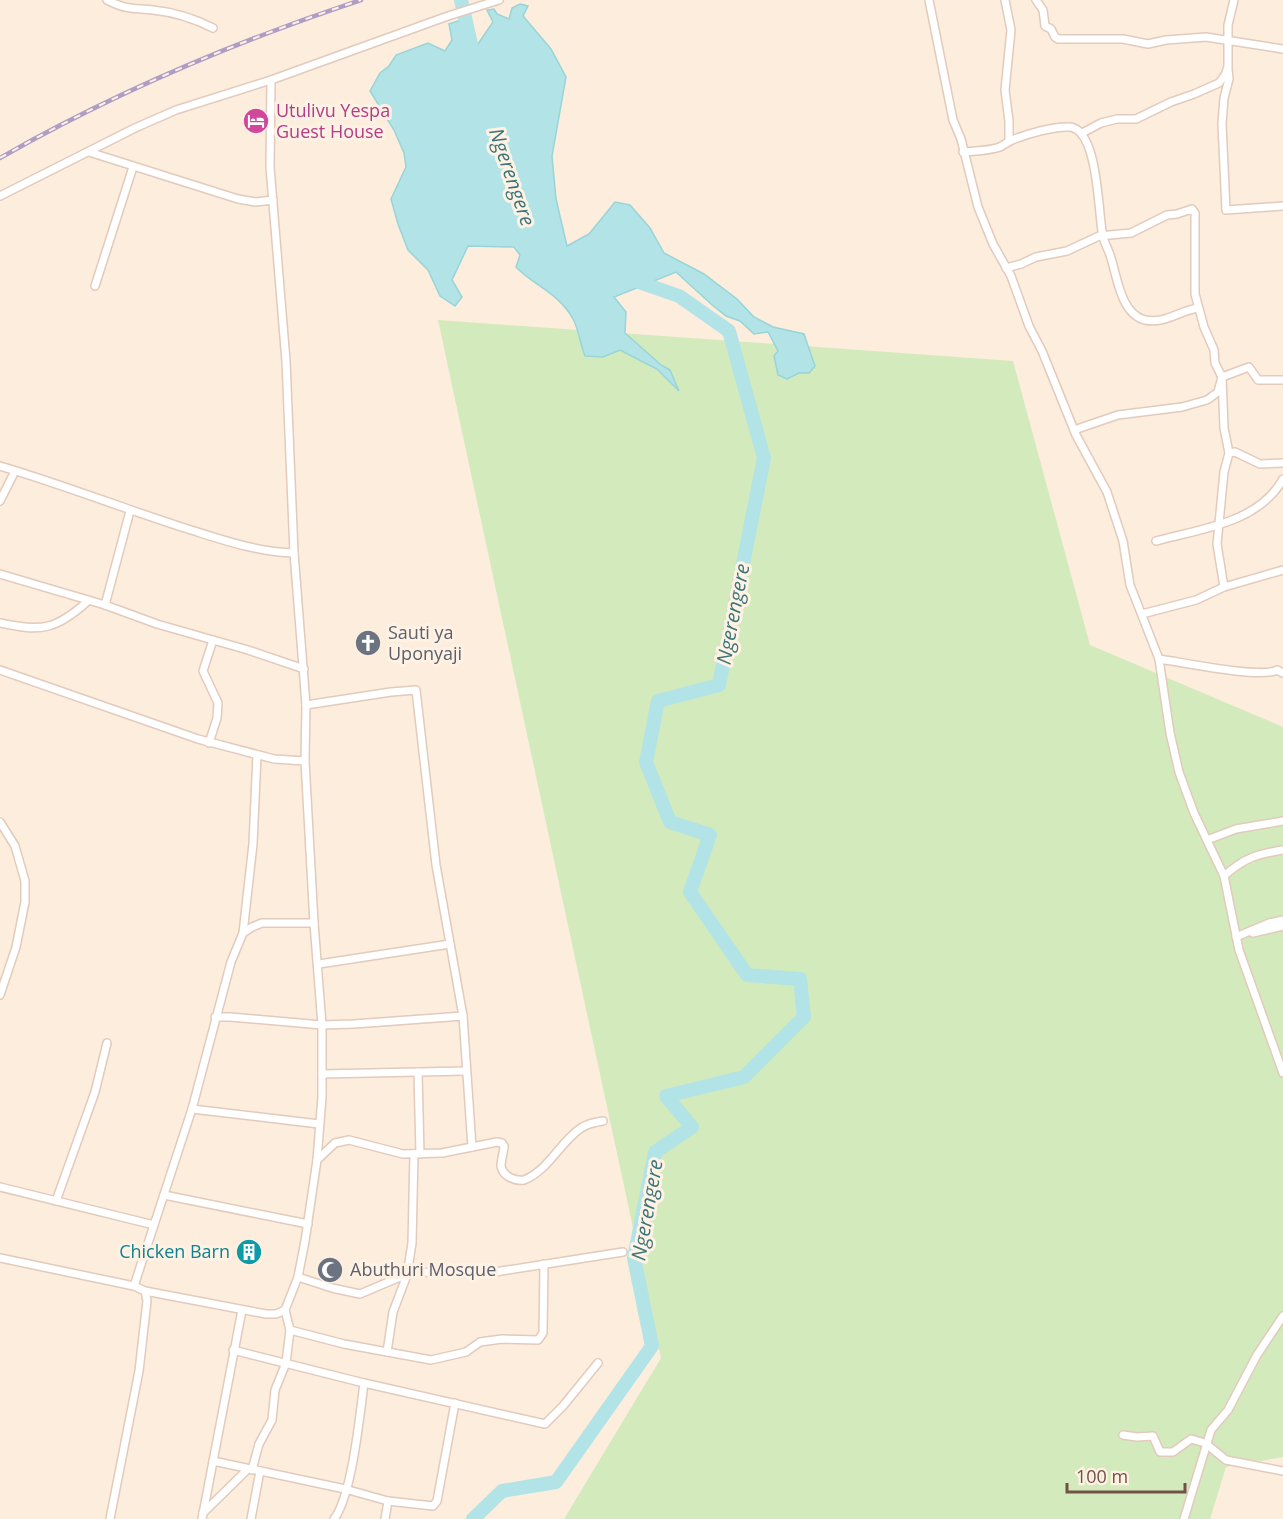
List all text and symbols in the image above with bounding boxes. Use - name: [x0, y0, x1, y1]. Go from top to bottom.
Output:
- place label: Utulivu Yespa Guest House: [276, 98, 390, 143]
- hotel icon: Utulivu Yespa Guest House: [241, 106, 271, 136]
- water label: Ngerengere: [483, 124, 542, 229]
- water label: Ngerengere: [710, 561, 755, 667]
- place label: Sauti ya Uponyaji: [388, 620, 462, 665]
- church icon: Sauti ya Uponyaji: [353, 628, 383, 658]
- water label: Ngerengere: [624, 1157, 669, 1262]
- building icon: Chicken Barn: [234, 1237, 264, 1267]
- place label: Chicken Barn: [119, 1239, 230, 1263]
- mosque icon: Abuthuri Mosque: [315, 1255, 345, 1285]
- place label: Abuthuri Mosque: [350, 1257, 496, 1281]
- scale bar: [1067, 1456, 1186, 1494]
- text: 100 m: [1076, 1464, 1128, 1488]

